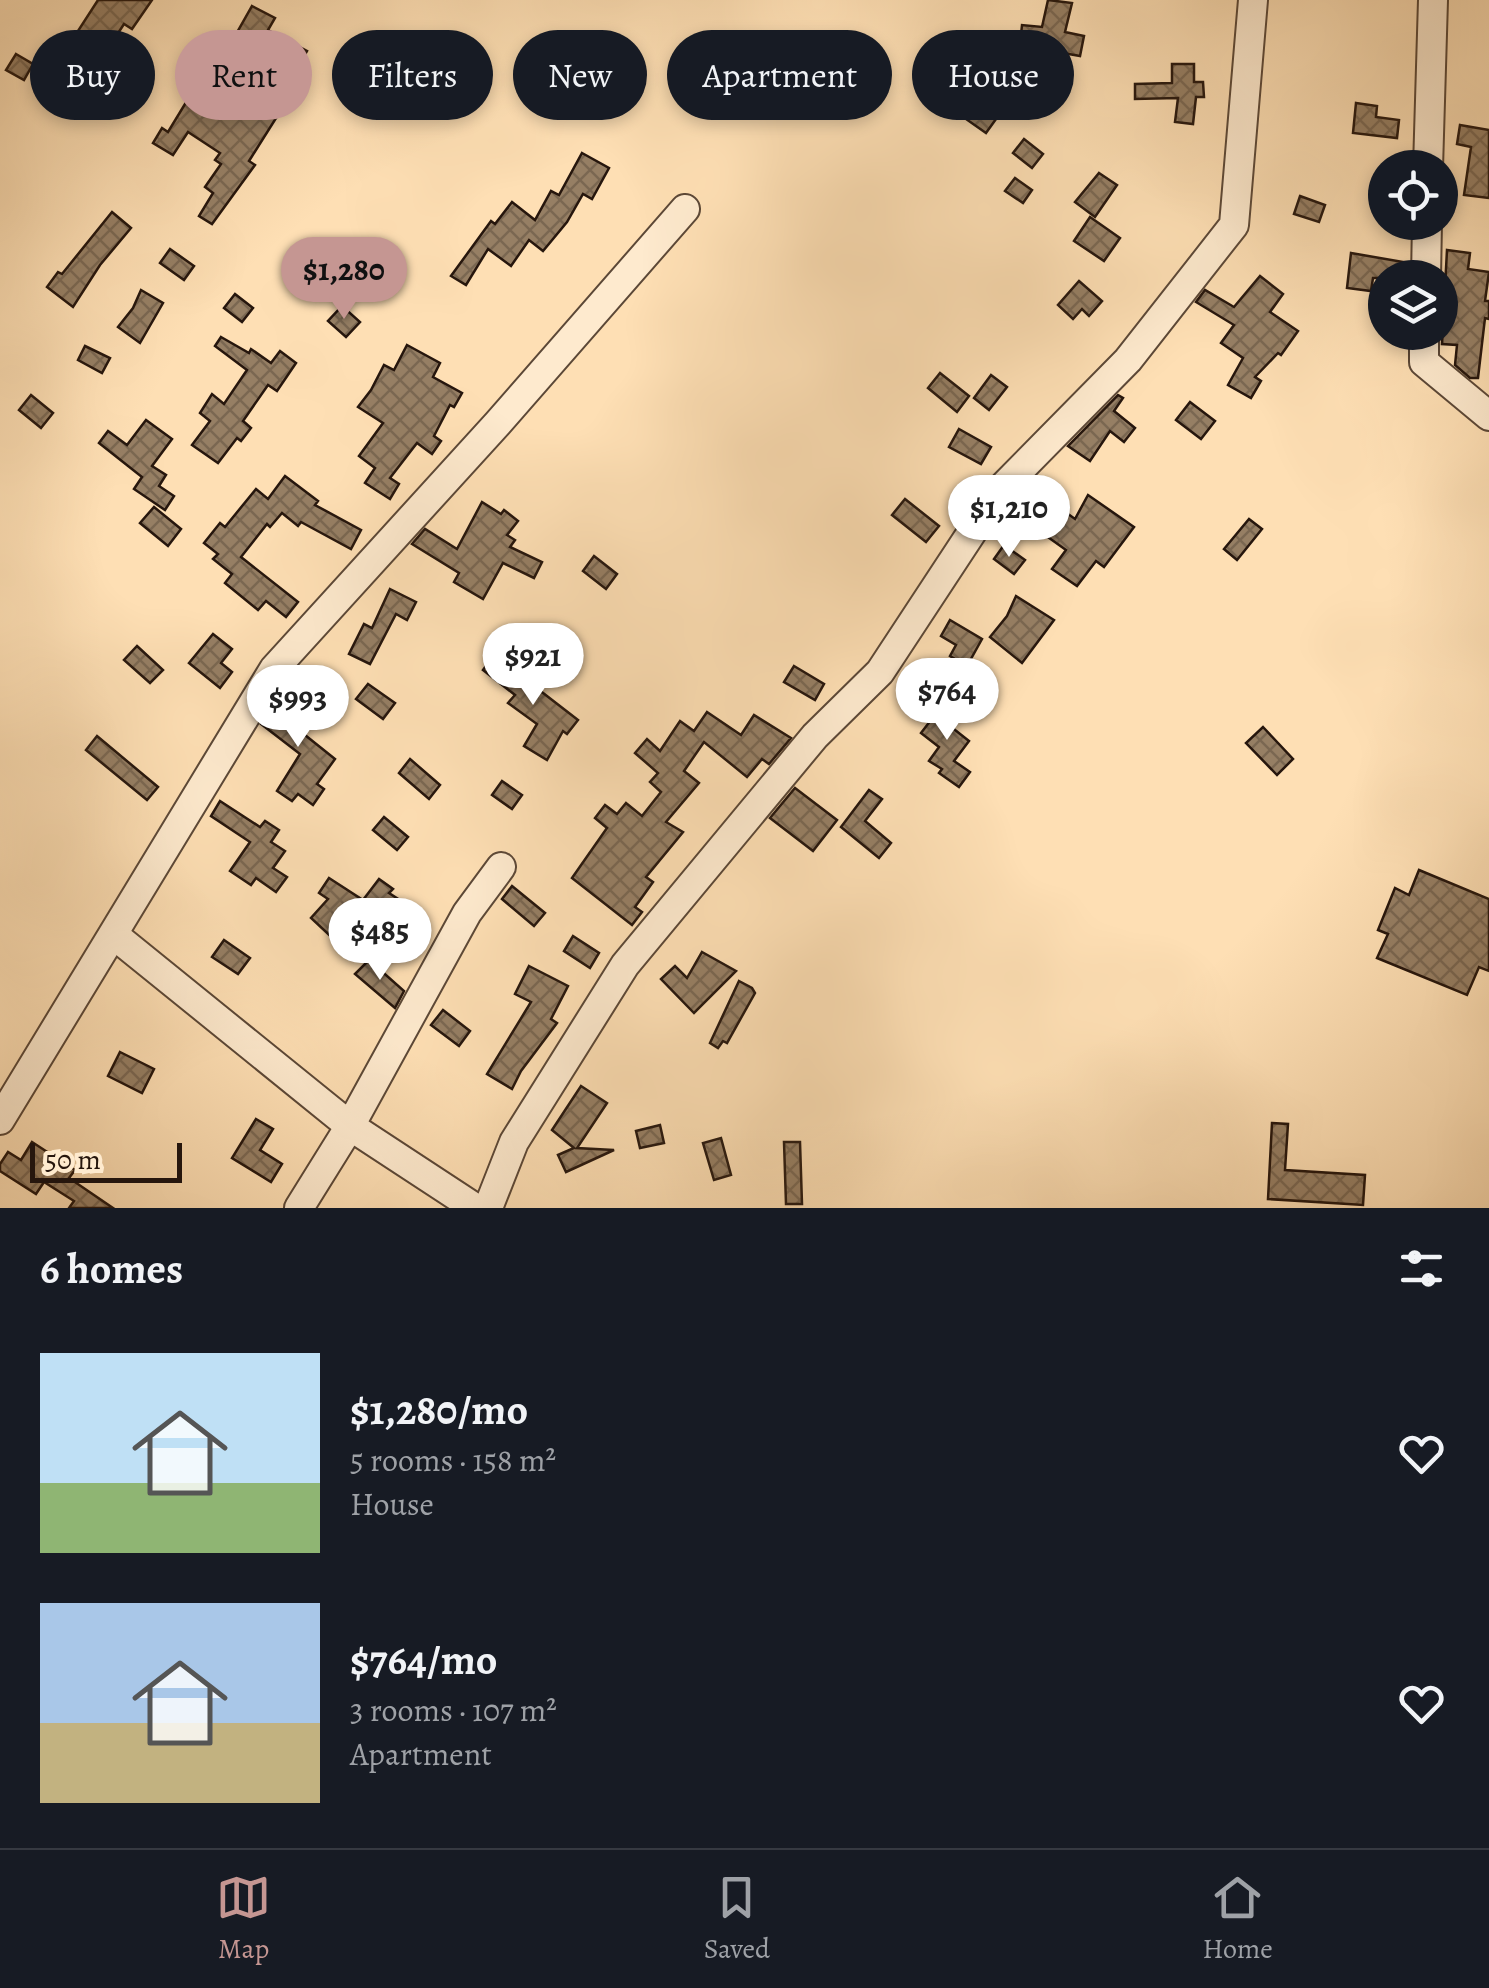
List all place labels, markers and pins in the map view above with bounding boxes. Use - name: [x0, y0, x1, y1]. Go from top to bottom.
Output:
- pin: $1,280: [263, 237, 425, 322]
- pin: $1,210: [928, 475, 1090, 560]
- pin: $921: [474, 623, 592, 708]
- pin: $764: [888, 658, 1006, 743]
- pin: $993: [239, 665, 357, 750]
- pin: $485: [321, 898, 439, 983]

